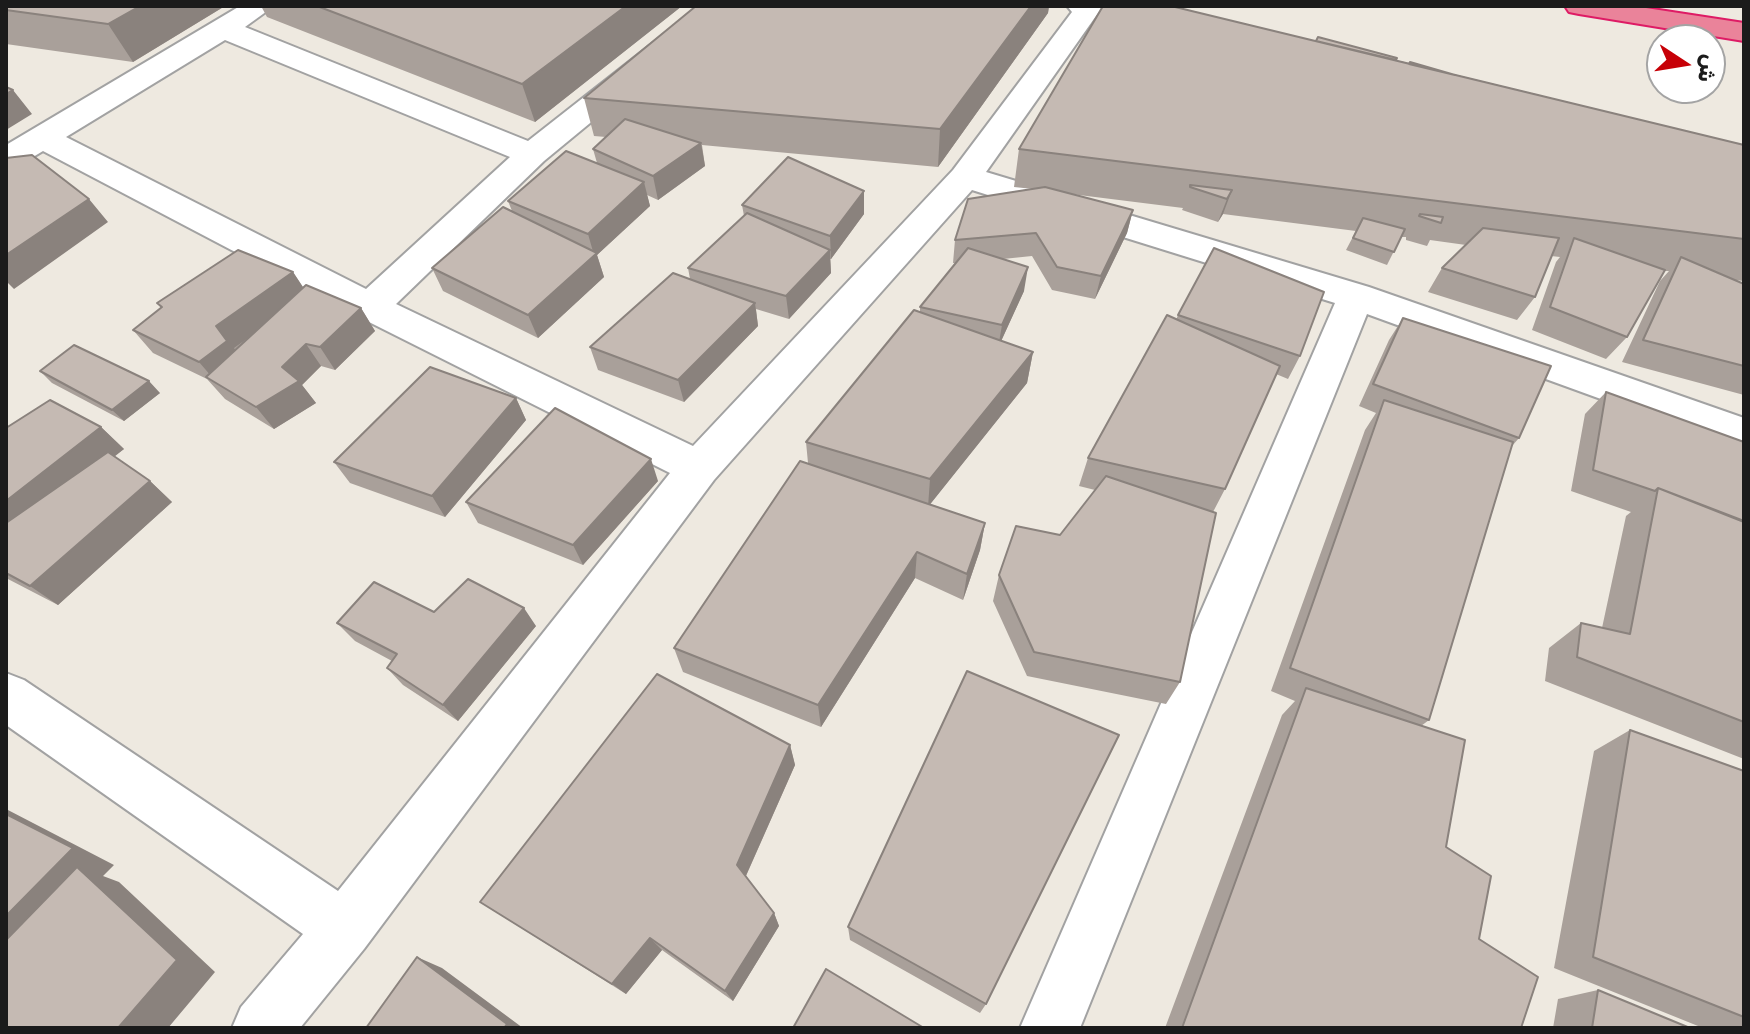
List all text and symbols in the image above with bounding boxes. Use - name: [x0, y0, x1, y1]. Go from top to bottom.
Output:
- north arrow: [1646, 24, 1726, 104]
- text: ش: [1692, 52, 1724, 85]

